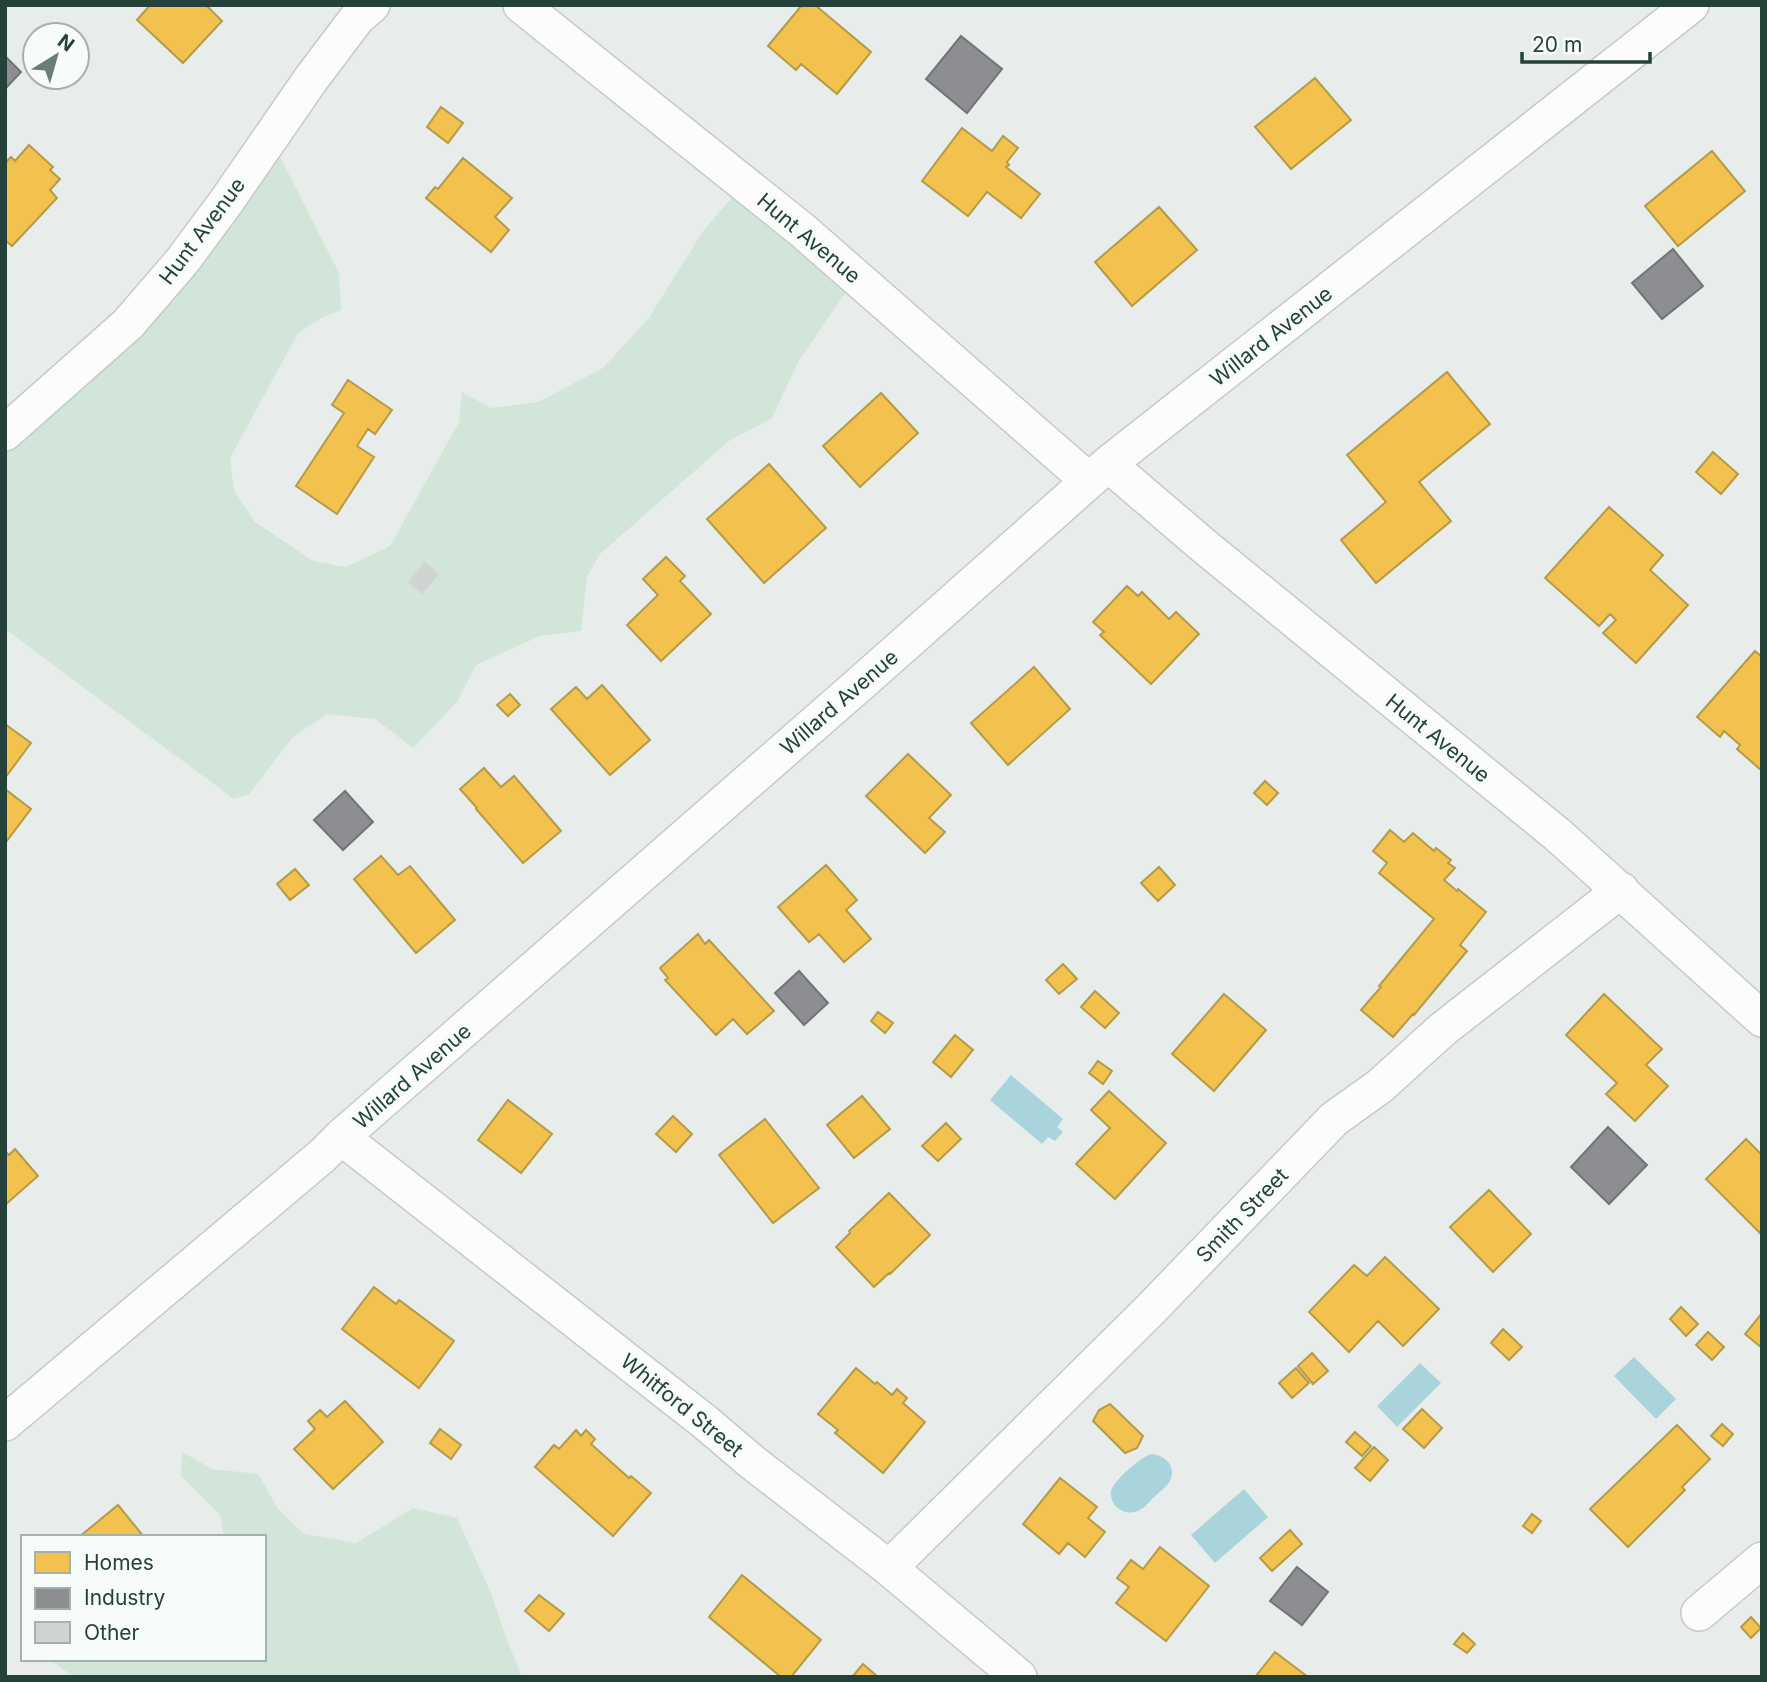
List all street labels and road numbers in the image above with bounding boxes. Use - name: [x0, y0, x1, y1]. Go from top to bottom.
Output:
- street label: Hunt Avenue: [154, 173, 250, 289]
- street label: Hunt Avenue: [752, 188, 866, 288]
- street label: Willard Avenue: [1205, 281, 1337, 391]
- street label: Willard Avenue: [775, 644, 903, 760]
- street label: Hunt Avenue: [1381, 688, 1495, 788]
- street label: Willard Avenue: [348, 1018, 476, 1134]
- street label: Smith Street: [1191, 1163, 1293, 1267]
- street label: Whitford Street: [616, 1348, 748, 1462]

